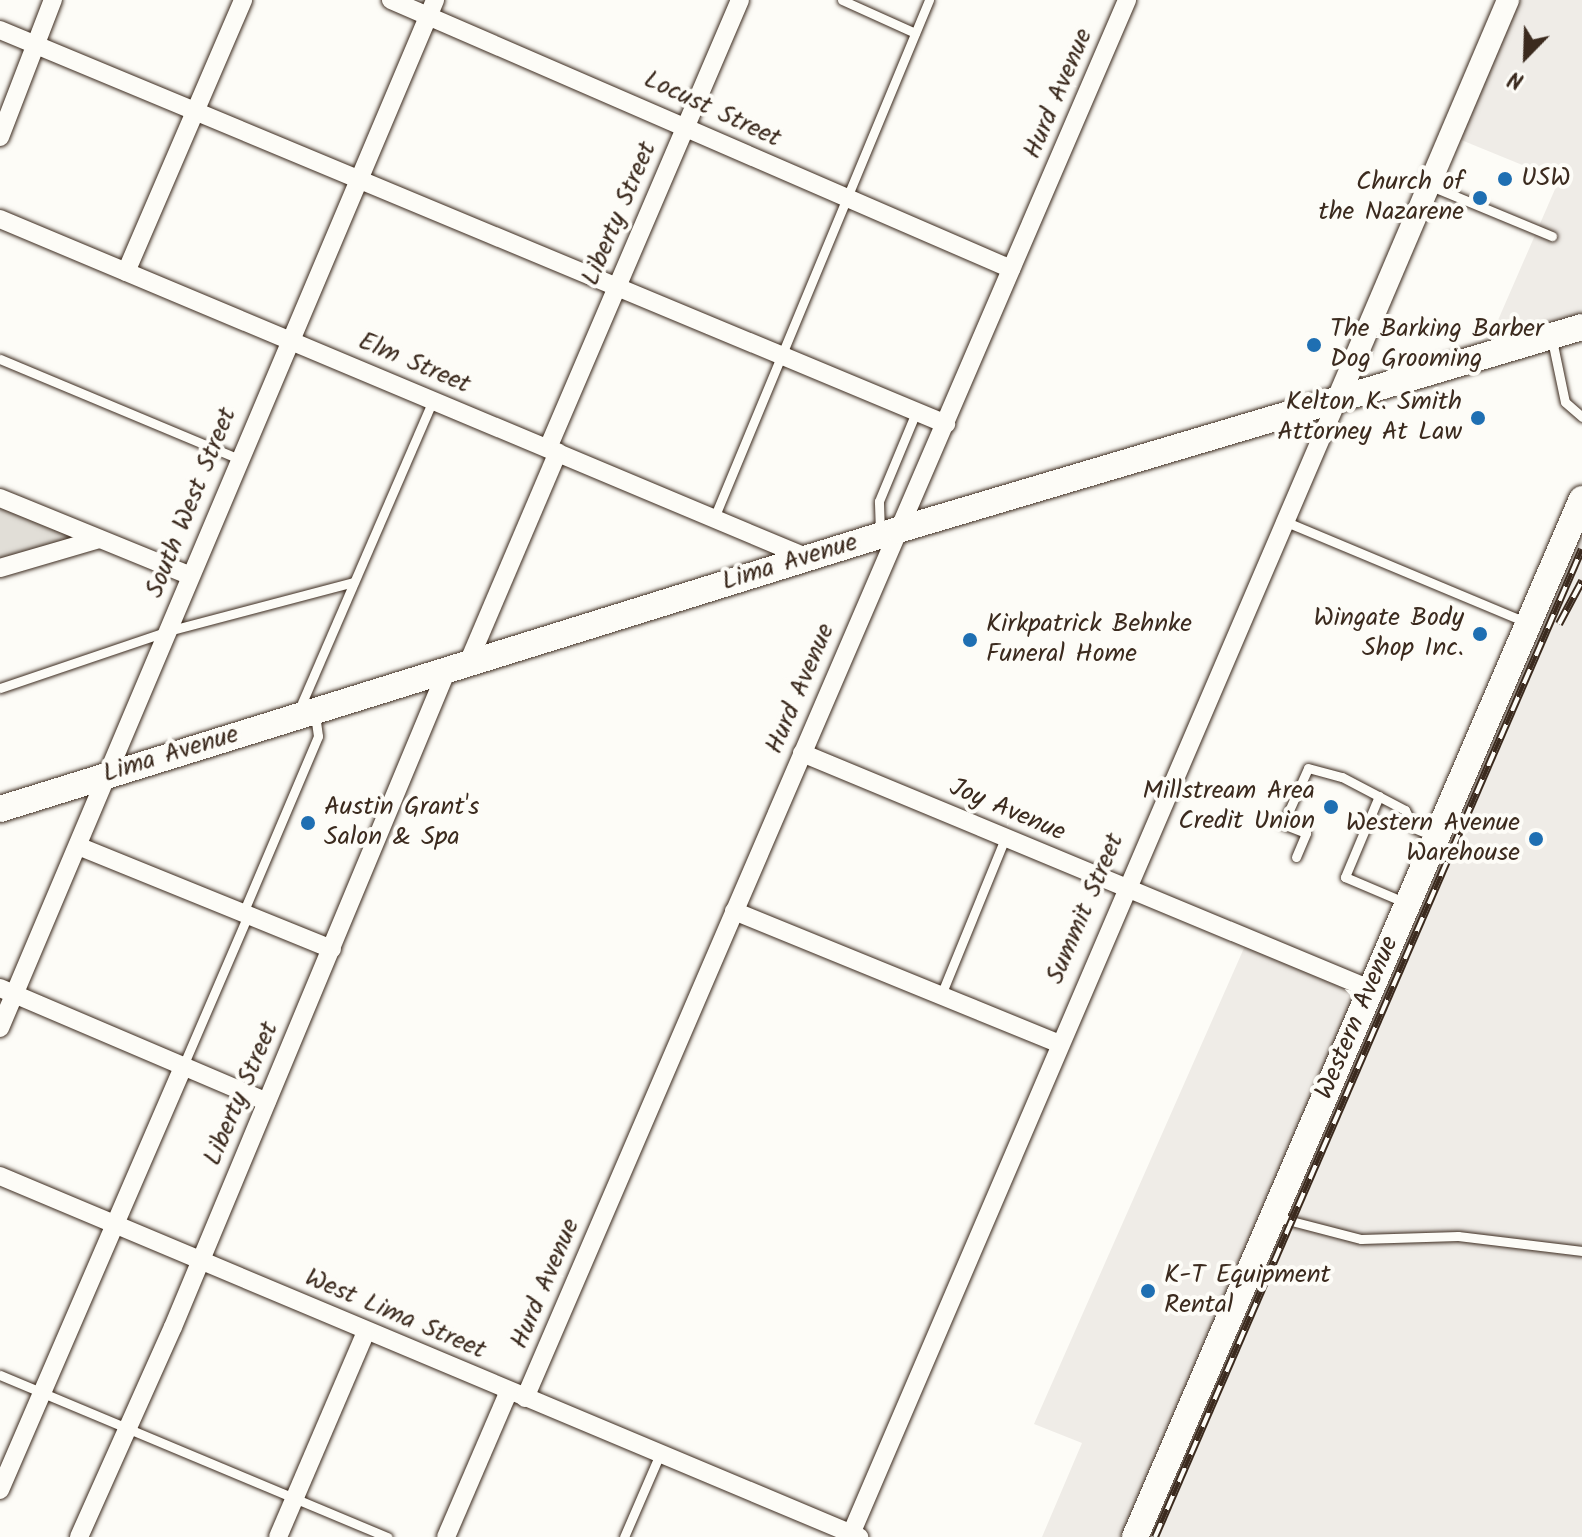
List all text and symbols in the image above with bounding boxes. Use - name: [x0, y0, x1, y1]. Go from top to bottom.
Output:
- north arrow: [1486, 16, 1566, 96]
- street label: Hurd Avenue: [1018, 24, 1100, 164]
- text: N: [1503, 60, 1530, 97]
- street label: Locust Street: [639, 65, 785, 155]
- street label: Liberty Street: [576, 138, 664, 290]
- place label: USW: [1521, 163, 1571, 195]
- place label: Church of the Nazarene: [1319, 167, 1464, 228]
- marker: USW: [1496, 170, 1514, 188]
- marker: Church of the Nazarene: [1471, 189, 1489, 207]
- place label: The Barking Barber Dog Grooming: [1330, 314, 1544, 376]
- street label: Elm Street: [353, 326, 475, 402]
- marker: The Barking Barber Dog Grooming: [1305, 336, 1323, 354]
- place label: Kelton K. Smith Attorney At Law: [1277, 387, 1462, 448]
- street label: South West Street: [140, 403, 244, 603]
- marker: Kelton K. Smith Attorney At Law: [1469, 409, 1487, 427]
- street label: Lima Avenue: [718, 528, 862, 598]
- place label: Wingate Body Shop Inc.: [1313, 603, 1464, 664]
- place label: Kirkpatrick Behnke Funeral Home: [986, 609, 1192, 670]
- street label: Hurd Avenue: [760, 619, 842, 759]
- marker: Wingate Body Shop Inc.: [1471, 625, 1489, 643]
- marker: Kirkpatrick Behnke Funeral Home: [961, 631, 979, 649]
- street label: Lima Avenue: [99, 720, 243, 790]
- street label: Joy Avenue: [944, 773, 1070, 849]
- place label: Millstream Area Credit Union: [1142, 776, 1315, 838]
- place label: Austin Grant's Salon & Spa: [324, 792, 479, 854]
- marker: Millstream Area Credit Union: [1322, 798, 1340, 816]
- place label: Western Avenue Warehouse: [1346, 808, 1520, 870]
- marker: Austin Grant's Salon & Spa: [299, 814, 317, 832]
- street label: Summit Street: [1040, 829, 1132, 989]
- marker: Western Avenue Warehouse: [1527, 830, 1545, 848]
- street label: Western Avenue: [1310, 932, 1406, 1104]
- street label: Liberty Street: [198, 1018, 286, 1170]
- street label: Hurd Avenue: [505, 1214, 587, 1354]
- place label: K-T Equipment Rental: [1164, 1260, 1331, 1322]
- street label: West Lima Street: [300, 1263, 490, 1367]
- marker: K-T Equipment Rental: [1139, 1282, 1157, 1300]

